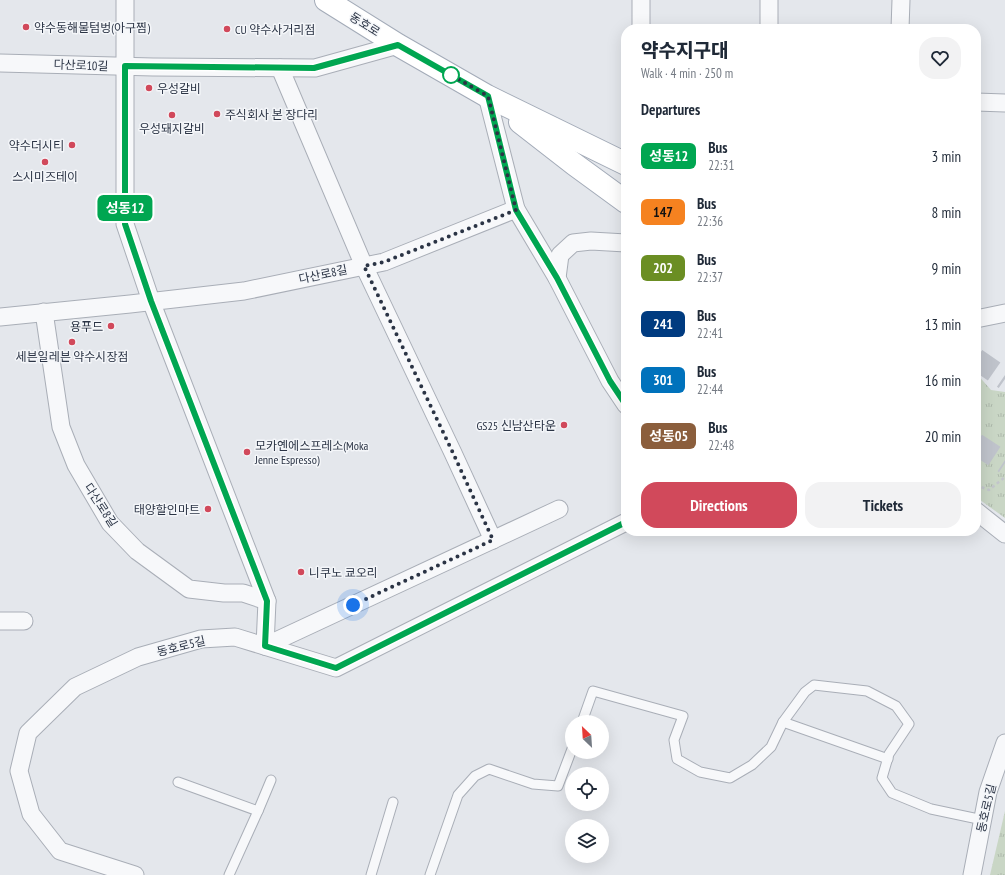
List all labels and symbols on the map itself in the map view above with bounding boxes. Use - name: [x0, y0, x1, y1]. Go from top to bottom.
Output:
- street label: 동호로: [347, 9, 383, 39]
- place label: 약수동해물텀벙(아구찜): [34, 20, 150, 35]
- marker: 약수동해물텀벙(아구찜): [21, 22, 31, 32]
- place label: CU 약수사거리점: [235, 22, 316, 37]
- marker: CU 약수사거리점: [222, 24, 232, 34]
- street label: 다산로10길: [53, 57, 109, 73]
- unlabelled marker: [442, 66, 460, 84]
- place label: 우성갈비: [157, 81, 201, 96]
- marker: 우성갈비: [144, 83, 154, 93]
- place label: 주식회사 본 장다리: [225, 107, 318, 122]
- marker: 주식회사 본 장다리: [212, 109, 222, 119]
- marker: 우성돼지갈비: [167, 110, 177, 120]
- place label: 우성돼지갈비: [139, 121, 205, 136]
- place label: 약수더시티: [9, 138, 64, 153]
- marker: 약수더시티: [67, 140, 77, 150]
- marker: 스시미즈테이: [40, 157, 50, 167]
- place label: 스시미즈테이: [12, 169, 78, 184]
- line badge: 성동12: [97, 195, 153, 221]
- street label: 다산로8길: [297, 262, 349, 286]
- place label: 용푸드: [70, 319, 103, 334]
- marker: 용푸드: [106, 321, 116, 331]
- marker: 세븐일레븐 약수시장점: [67, 337, 77, 347]
- place label: 세븐일레븐 약수시장점: [16, 349, 128, 364]
- place label: GS25 신남산타운: [476, 418, 556, 433]
- marker: GS25 신남산타운: [559, 420, 569, 430]
- place label: 모카옌에스프레소(Moka Jenne Espresso): [254, 438, 369, 467]
- marker: 모카옌에스프레소(Moka Jenne Espresso): [242, 447, 252, 457]
- street label: 다산로8길: [81, 480, 121, 530]
- place label: 태양할인마트: [134, 502, 200, 517]
- marker: 태양할인마트: [203, 504, 213, 514]
- place label: 니쿠노 쿄오리: [309, 565, 378, 580]
- marker: 니쿠노 쿄오리: [296, 567, 306, 577]
- your location: [343, 595, 363, 615]
- street label: 동호로5길: [155, 633, 207, 659]
- north arrow: [565, 715, 609, 759]
- street label: 동호로5길: [973, 782, 999, 834]

